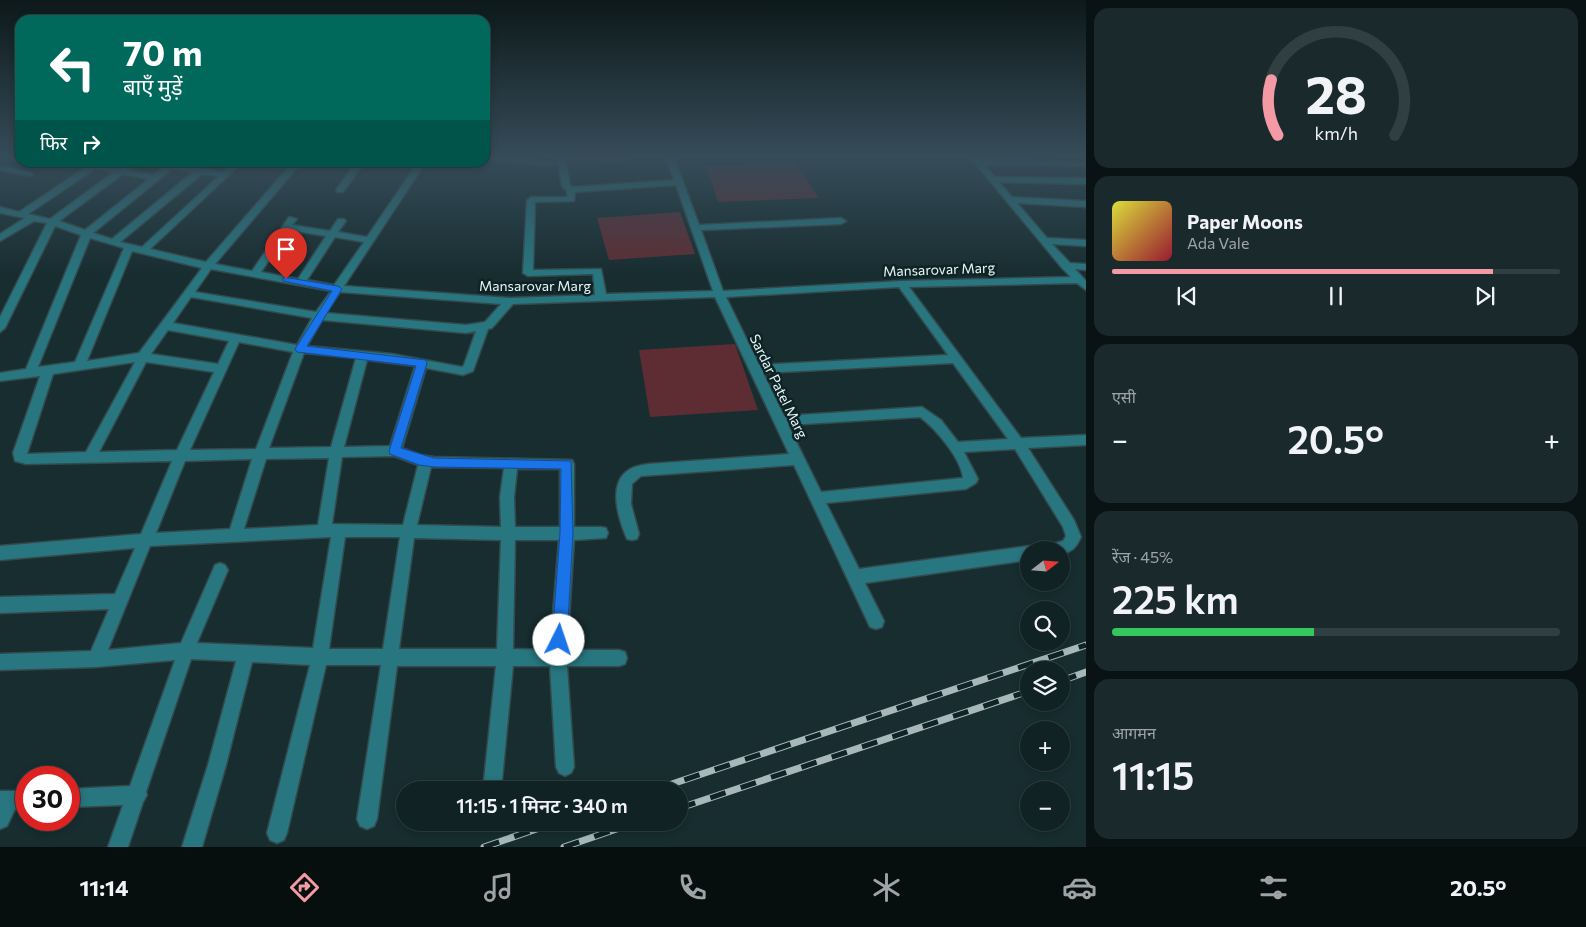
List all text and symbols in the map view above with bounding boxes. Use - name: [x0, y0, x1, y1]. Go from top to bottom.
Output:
- text: 70 m: [123, 30, 203, 73]
- icon: left: [40, 35, 105, 100]
- text: 28: [1305, 61, 1367, 125]
- text: बाएँ मुड़ें: [123, 73, 183, 100]
- text: km/h: [1314, 122, 1358, 144]
- icon: right: [77, 130, 105, 158]
- text: फिर: [40, 131, 67, 154]
- text: Paper Moons: [1187, 210, 1303, 233]
- pin: [265, 228, 307, 279]
- text: Ada Vale: [1187, 233, 1249, 252]
- icon: arrive: [272, 235, 300, 263]
- street label: Mansarovar Marg: [883, 259, 996, 279]
- street label: Mansarovar Marg: [479, 277, 591, 294]
- icon: previous: [1173, 282, 1201, 310]
- icon: pause: [1322, 282, 1350, 310]
- icon: next: [1471, 282, 1499, 310]
- street label: Sardar Patel Marg: [746, 331, 812, 441]
- text: एसी: [1112, 387, 1136, 406]
- text: 20.5°: [1288, 415, 1384, 462]
- text: −: [1112, 422, 1128, 456]
- text: +: [1544, 422, 1560, 456]
- north arrow: [1020, 541, 1070, 591]
- map controls: [1020, 541, 1070, 831]
- text: रेंज · 45%: [1112, 547, 1173, 566]
- text: 225 km: [1112, 575, 1239, 622]
- button: search: [1020, 601, 1070, 651]
- position arrow: [532, 613, 584, 665]
- button: layers: [1020, 661, 1070, 711]
- button: +: [1020, 721, 1070, 771]
- text: आगमन: [1112, 723, 1156, 742]
- text: 11:15: [1112, 751, 1194, 798]
- speed limit sign: 30: [15, 766, 80, 831]
- button: −: [1020, 781, 1070, 831]
- text: 11:15 · 1 मिनट · 340 m: [456, 794, 628, 817]
- icon: directions: [287, 870, 322, 905]
- icon: music: [481, 870, 516, 905]
- icon: phone: [675, 870, 710, 905]
- icon: climate: [869, 870, 904, 905]
- icon: car: [1062, 870, 1097, 905]
- icon: filters: [1256, 870, 1291, 905]
- text: 11:14: [79, 874, 129, 901]
- text: 20.5°: [1450, 874, 1507, 901]

